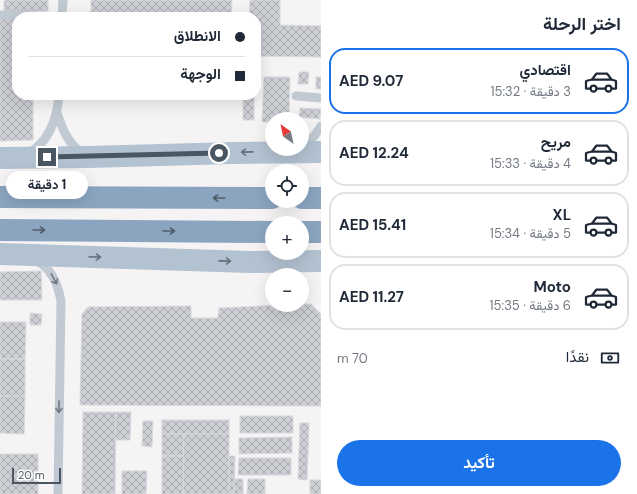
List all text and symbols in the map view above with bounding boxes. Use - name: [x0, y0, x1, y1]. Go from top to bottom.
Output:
- text: اختر الرحلة: [543, 12, 621, 36]
- text: الانطلاق: [174, 26, 221, 46]
- text: اقتصادي: [519, 60, 571, 80]
- icon: car: [583, 63, 619, 99]
- text: الوجهة: [180, 64, 221, 84]
- text: AED 9.07: [339, 71, 403, 91]
- text: 3 دقيقة · 15:32: [490, 83, 571, 100]
- north arrow: [265, 112, 309, 156]
- map controls: [265, 112, 309, 312]
- text: مريح: [541, 132, 571, 152]
- icon: car: [583, 135, 619, 171]
- text: AED 12.24: [339, 143, 409, 163]
- route start: [210, 144, 228, 162]
- route end: [38, 148, 56, 166]
- one-way arrow: [241, 149, 254, 156]
- text: 4 دقيقة · 15:33: [490, 155, 571, 172]
- button: locate: [265, 164, 309, 208]
- callout: 1 دقيقة: [6, 171, 88, 199]
- text: 1 دقيقة: [28, 176, 66, 193]
- one-way arrow: [213, 194, 226, 202]
- text: XL: [553, 205, 571, 225]
- icon: car: [583, 207, 619, 243]
- text: AED 15.41: [339, 215, 406, 235]
- button: +: [265, 216, 309, 260]
- text: 5 دقيقة · 15:34: [490, 225, 571, 242]
- one-way arrow: [32, 227, 45, 234]
- one-way arrow: [162, 227, 175, 235]
- one-way arrow: [88, 253, 101, 260]
- one-way arrow: [218, 258, 231, 265]
- button: −: [265, 268, 309, 312]
- one-way arrow: [50, 272, 58, 284]
- text: Moto: [533, 277, 571, 297]
- icon: car: [583, 279, 619, 315]
- text: AED 11.27: [339, 287, 404, 307]
- text: 6 دقيقة · 15:35: [490, 297, 571, 314]
- text: نقدًا: [566, 347, 589, 367]
- icon: cash: [599, 347, 621, 369]
- text: 70 m: [337, 350, 368, 367]
- one-way arrow: [55, 400, 63, 413]
- button: تأكيد: [337, 440, 621, 486]
- scale bar: [12, 466, 61, 485]
- text: 20 m: [18, 468, 44, 482]

